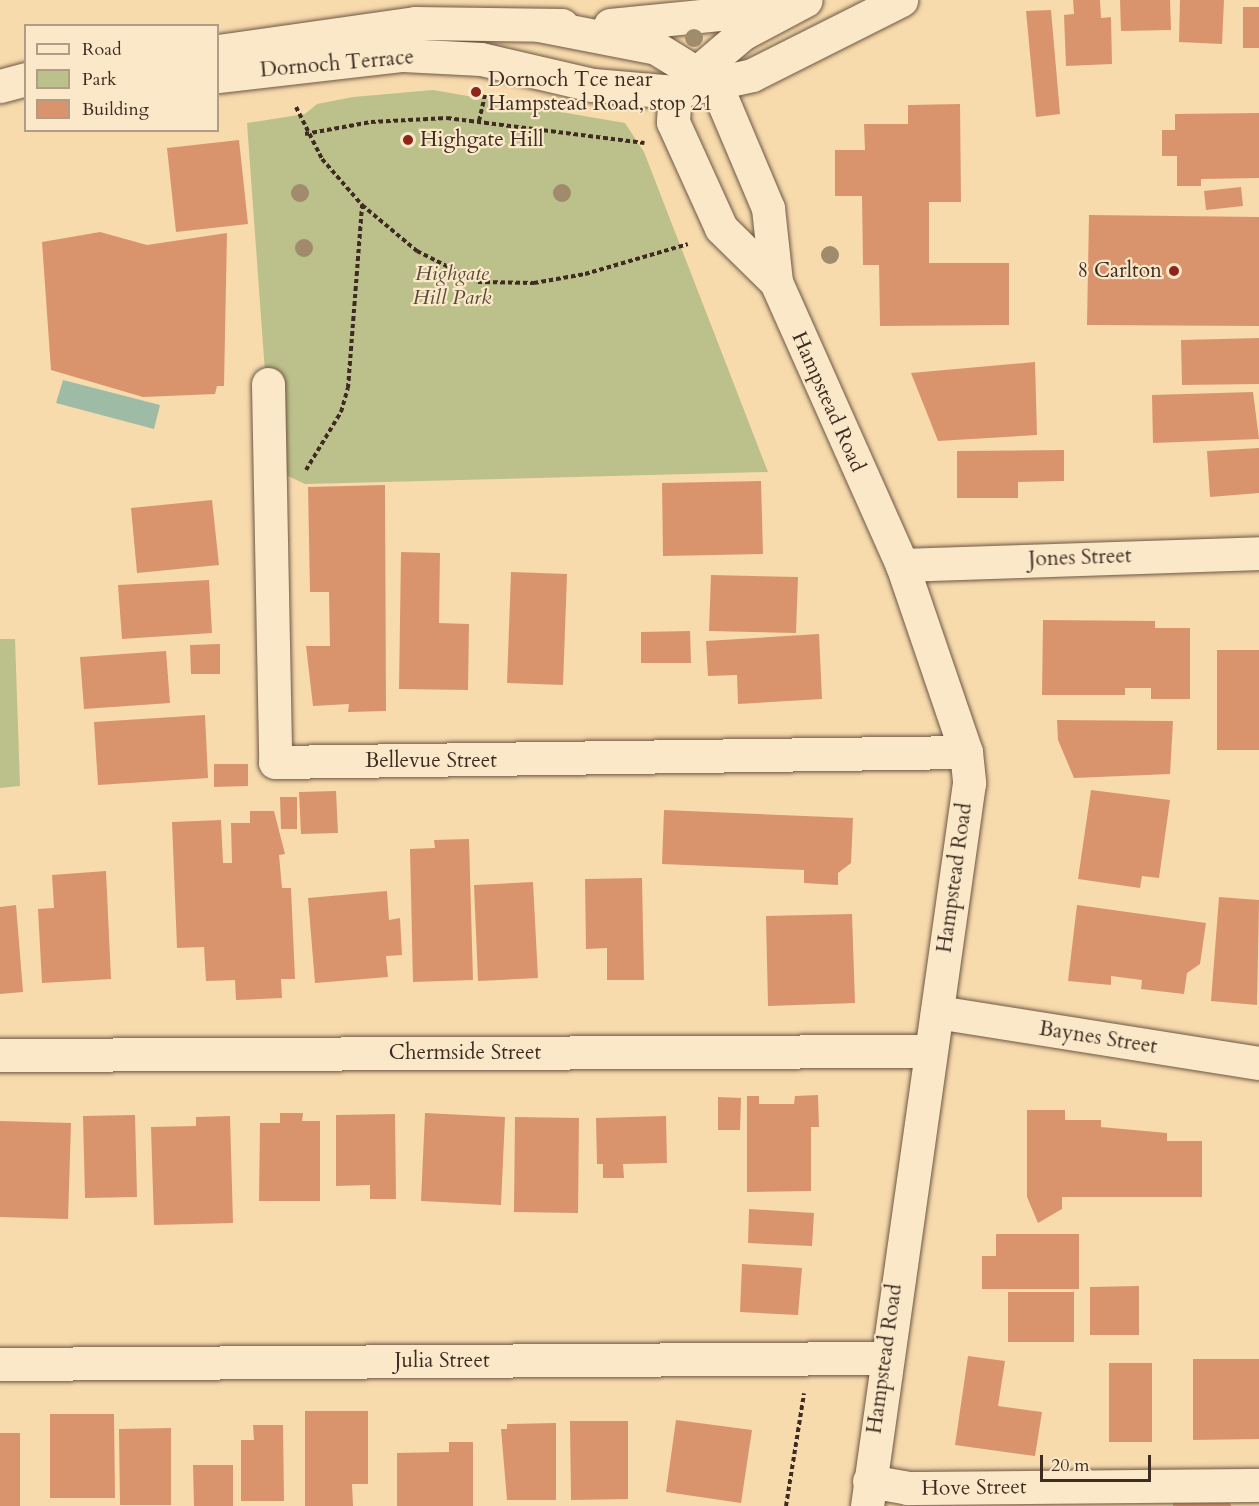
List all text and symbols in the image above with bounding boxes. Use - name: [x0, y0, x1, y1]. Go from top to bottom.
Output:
- legend: [24, 24, 219, 132]
- text: Road: [82, 37, 122, 62]
- street label: Dornoch Terrace: [259, 45, 415, 83]
- text: Park: [82, 67, 117, 92]
- place label: Dornoch Tce near Hampstead Road, stop 21: [488, 67, 713, 117]
- marker: Dornoch Tce near Hampstead Road, stop 21: [469, 85, 483, 99]
- text: Building: [82, 97, 149, 122]
- place label: Highgate Hill: [420, 127, 544, 153]
- marker: Highgate Hill: [401, 133, 415, 147]
- place label: 8 Carlton: [1078, 258, 1162, 284]
- park label: Highgate Hill Park: [413, 261, 491, 311]
- marker: 8 Carlton: [1167, 264, 1181, 278]
- street label: Hampstead Road: [786, 328, 870, 476]
- street label: Jones Street: [1028, 544, 1132, 572]
- street label: Bellevue Street: [365, 748, 497, 774]
- street label: Hampstead Road: [932, 802, 978, 954]
- street label: Baynes Street: [1037, 1016, 1159, 1060]
- street label: Chermside Street: [389, 1040, 541, 1066]
- street label: Hampstead Road: [862, 1283, 908, 1435]
- street label: Julia Street: [394, 1348, 490, 1374]
- scale bar: [1043, 1443, 1154, 1481]
- text: 20 m: [1051, 1453, 1090, 1478]
- street label: Hove Street: [921, 1474, 1027, 1502]

